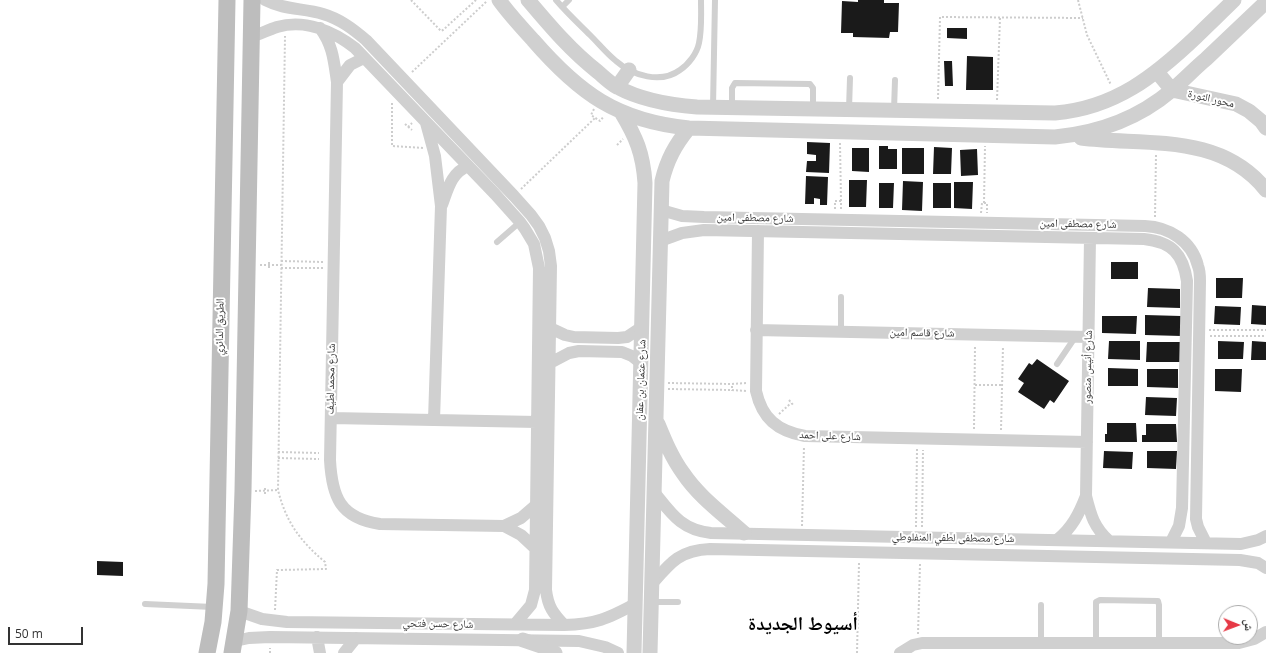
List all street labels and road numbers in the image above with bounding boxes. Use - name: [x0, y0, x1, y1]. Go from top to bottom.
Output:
- street label: محور الثورة: [1186, 87, 1236, 111]
- street label: شارع مصطفى امين: [716, 211, 794, 225]
- street label: شارع مصطفى امين: [1039, 217, 1117, 231]
- street label: الطريق الدائري: [213, 298, 227, 356]
- street label: شارع قاسم امين: [889, 326, 955, 340]
- street label: شارع أنيس منصور: [1081, 330, 1095, 404]
- street label: شارع عثمان بن عفان: [633, 339, 649, 421]
- street label: شارع محمد لطيف: [324, 343, 338, 415]
- street label: شارع على احمد: [799, 428, 861, 444]
- street label: شارع مصطفى لطفي المنفلوطي: [892, 530, 1014, 546]
- street label: شارع حسن فتحي: [402, 617, 474, 631]

